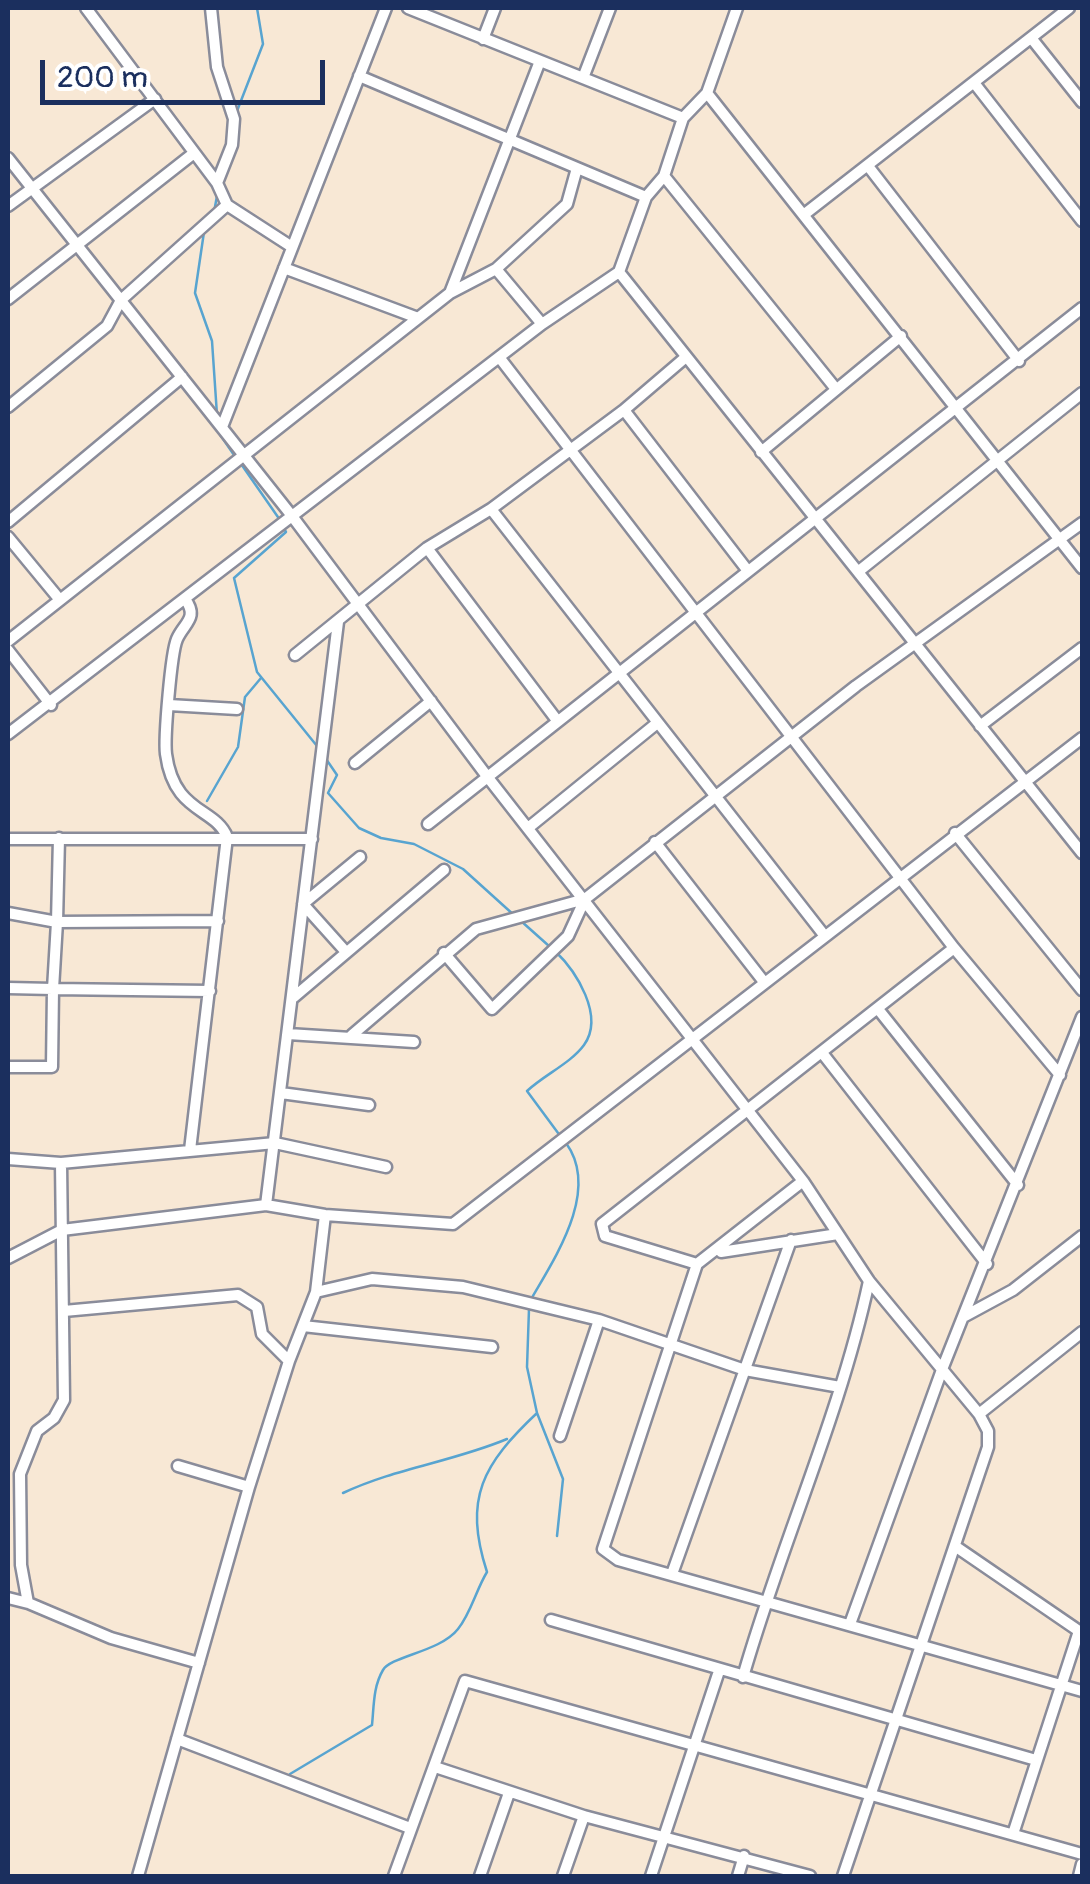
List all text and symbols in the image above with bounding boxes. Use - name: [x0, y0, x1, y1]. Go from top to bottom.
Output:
- scale bar: [45, 40, 330, 102]
- text: 200 m: [57, 59, 148, 96]

